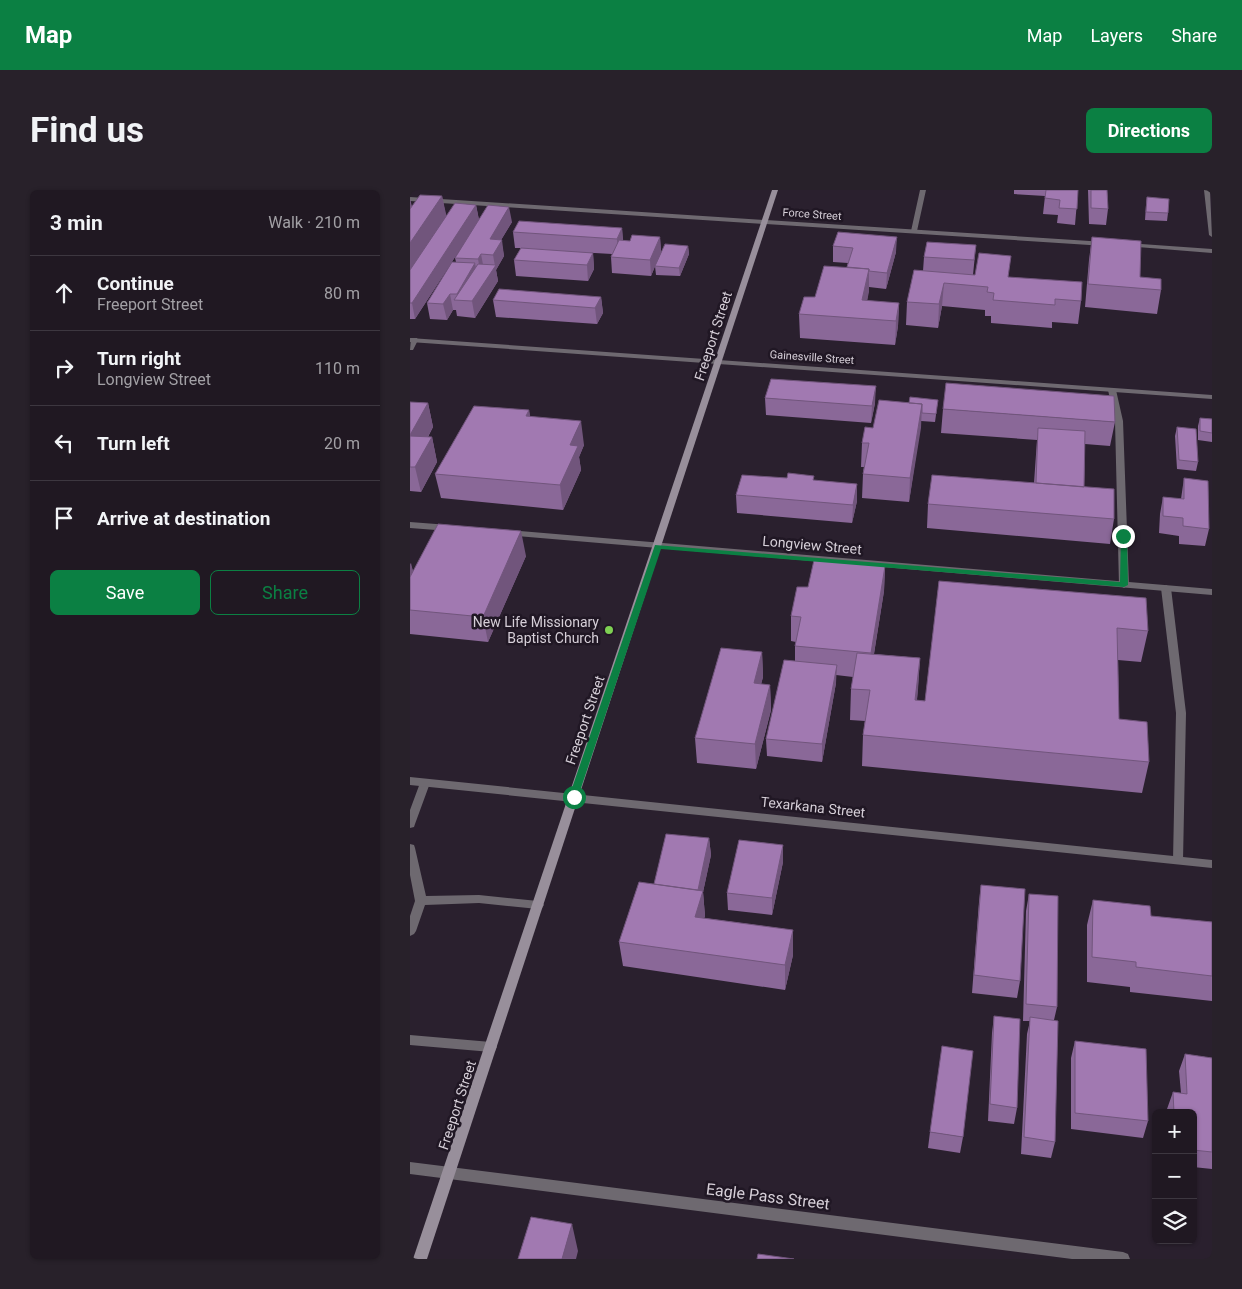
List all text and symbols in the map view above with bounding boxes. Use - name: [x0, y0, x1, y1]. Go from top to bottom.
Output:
- text: Map: [25, 21, 72, 49]
- text: Map: [1027, 25, 1062, 46]
- text: Layers: [1090, 25, 1143, 46]
- text: Share: [1171, 25, 1217, 46]
- button: Directions: [1086, 108, 1212, 153]
- text: Find us: [30, 110, 144, 151]
- street label: Force Street: [782, 206, 842, 223]
- text: 3 min: [50, 211, 103, 235]
- text: Walk · 210 m: [268, 213, 360, 232]
- text: Continue: [97, 272, 174, 295]
- icon: ahead: [50, 279, 78, 307]
- text: 80 m: [324, 284, 360, 303]
- street label: Freeport Street: [691, 289, 735, 383]
- text: Freeport Street: [97, 295, 203, 314]
- text: Turn right: [97, 347, 181, 370]
- street label: Gainesville Street: [769, 348, 855, 367]
- icon: right: [50, 354, 78, 382]
- text: 110 m: [315, 359, 360, 378]
- text: Longview Street: [97, 370, 211, 389]
- icon: left: [50, 429, 78, 457]
- text: Turn left: [97, 432, 170, 455]
- text: 20 m: [324, 434, 360, 453]
- icon: arrive: [50, 504, 78, 532]
- text: Arrive at destination: [97, 507, 270, 530]
- route end: [1112, 525, 1135, 548]
- street label: Longview Street: [762, 533, 863, 557]
- button: Save: [50, 570, 200, 615]
- button: Share: [210, 570, 360, 615]
- place label: New Life Missionary Baptist Church: [473, 614, 599, 646]
- marker: New Life Missionary Baptist Church: [603, 624, 615, 636]
- street label: Freeport Street: [562, 673, 608, 767]
- route start: [563, 786, 586, 809]
- street label: Texarkana Street: [760, 794, 866, 820]
- street label: Freeport Street: [435, 1058, 479, 1152]
- map controls: [1152, 1109, 1197, 1244]
- button: +: [1152, 1109, 1197, 1154]
- button: −: [1152, 1154, 1197, 1199]
- street label: Eagle Pass Street: [705, 1179, 831, 1214]
- button: layers: [1152, 1199, 1197, 1244]

